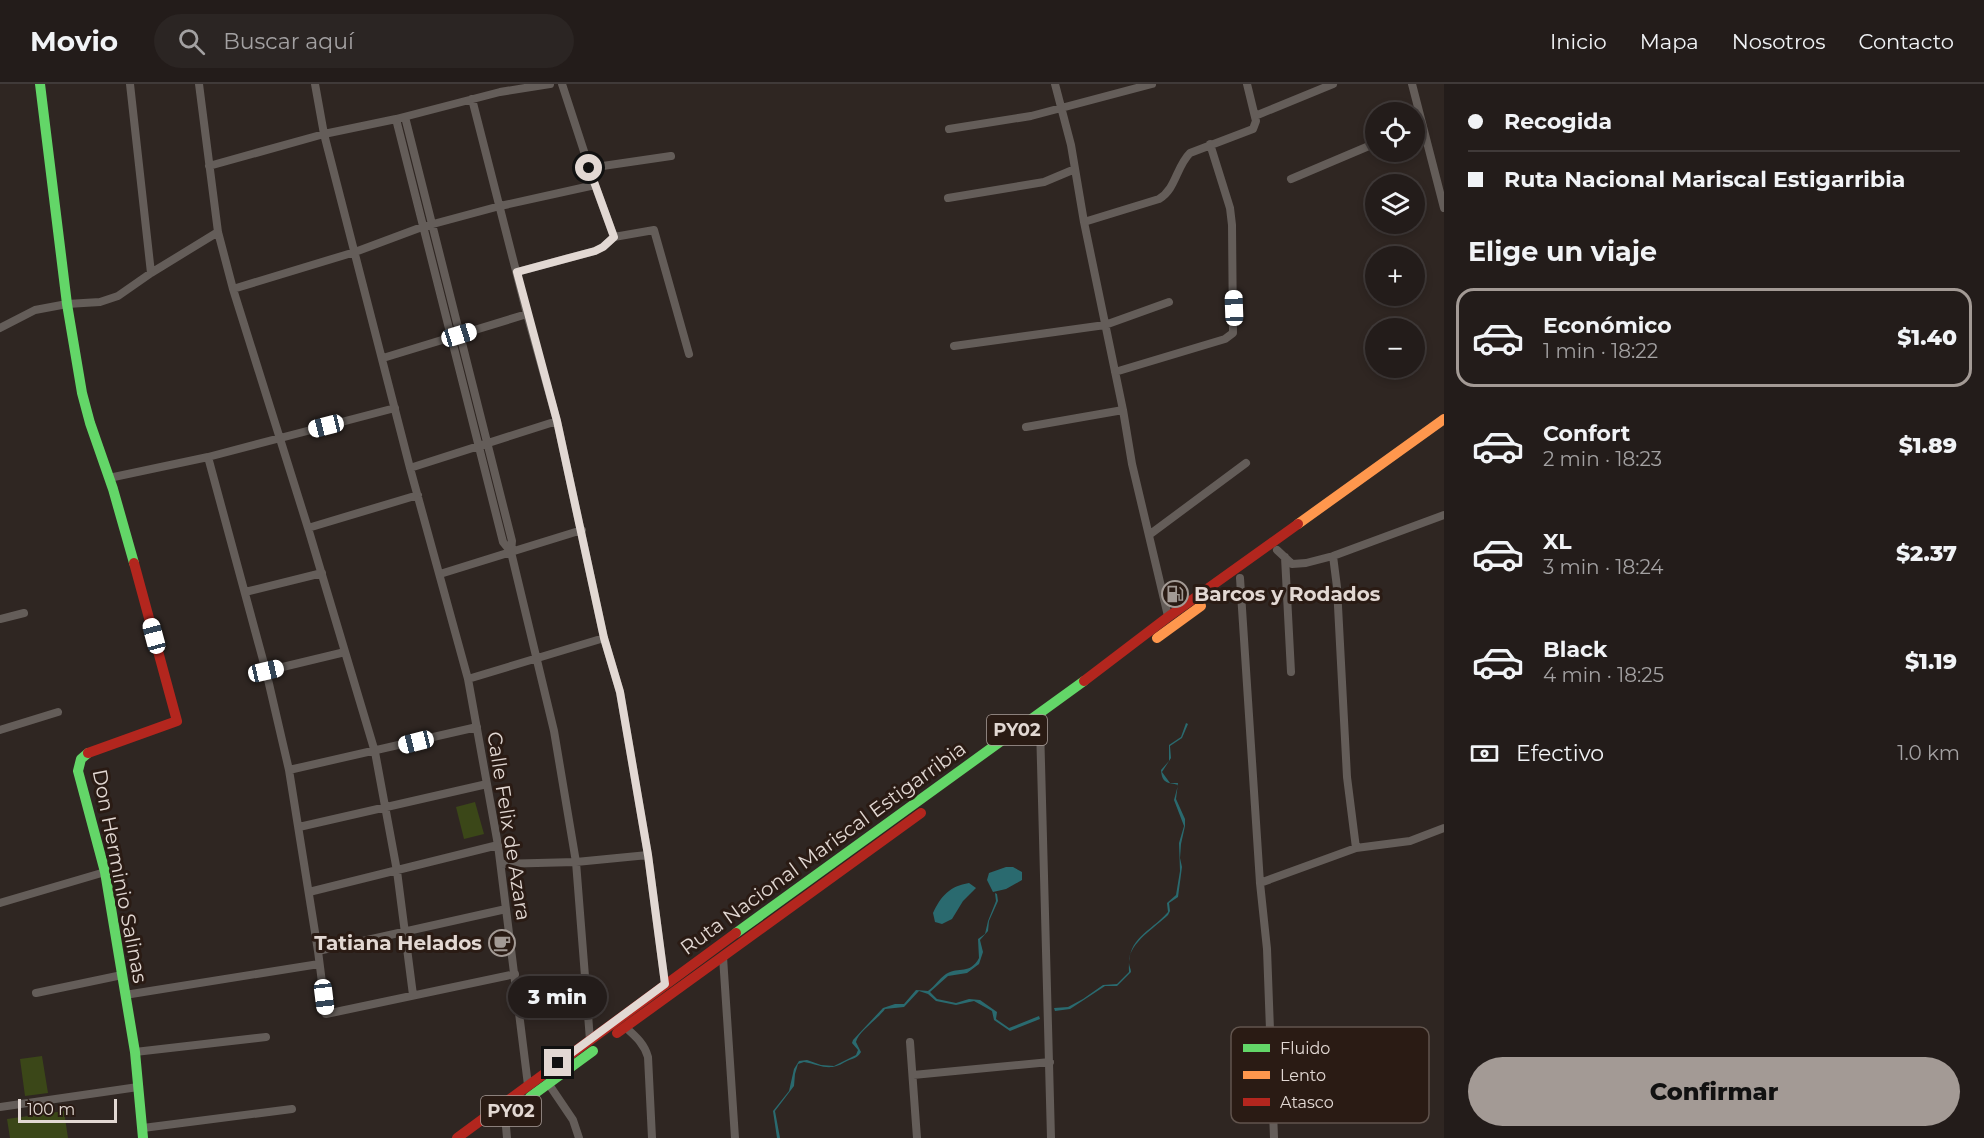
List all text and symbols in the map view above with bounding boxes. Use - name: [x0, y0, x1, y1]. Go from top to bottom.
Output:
- search box: [154, 14, 574, 68]
- text: Movio: [30, 24, 118, 58]
- icon: search: [175, 25, 208, 58]
- text: Buscar aquí: [223, 28, 354, 55]
- text: Inicio: [1550, 29, 1607, 54]
- text: Mapa: [1640, 29, 1699, 54]
- text: Nosotros: [1732, 29, 1825, 54]
- text: Contacto: [1858, 29, 1954, 54]
- map controls: [1365, 102, 1425, 378]
- button: locate: [1365, 102, 1425, 162]
- text: Recogida: [1504, 108, 1612, 135]
- route start: [575, 154, 602, 181]
- text: Ruta Nacional Mariscal Estigarribia: [1504, 166, 1905, 193]
- button: layers: [1365, 174, 1425, 234]
- text: Elige un viaje: [1468, 235, 1657, 268]
- button: +: [1365, 246, 1425, 306]
- car: [1224, 290, 1244, 326]
- icon: car: [1471, 311, 1525, 365]
- text: Económico: [1543, 312, 1672, 339]
- button: −: [1365, 318, 1425, 378]
- car: [439, 321, 479, 349]
- text: $1.40: [1897, 324, 1957, 351]
- text: 1 min · 18:22: [1543, 339, 1658, 363]
- car: [306, 413, 346, 439]
- icon: car: [1471, 419, 1525, 473]
- text: Confort: [1543, 420, 1630, 447]
- text: $1.89: [1899, 432, 1957, 459]
- text: 2 min · 18:23: [1543, 447, 1662, 471]
- icon: car: [1471, 527, 1525, 581]
- text: XL: [1543, 528, 1572, 555]
- text: $2.37: [1896, 540, 1957, 567]
- text: 3 min · 18:24: [1543, 555, 1664, 579]
- fuel station icon: Barcos y Rodados: [1160, 579, 1190, 609]
- place label: Barcos y Rodados: [1194, 582, 1381, 606]
- car: [141, 616, 167, 656]
- icon: car: [1471, 635, 1525, 689]
- text: Black: [1543, 636, 1607, 663]
- text: $1.19: [1905, 648, 1957, 675]
- car: [246, 658, 286, 684]
- text: 4 min · 18:25: [1543, 663, 1664, 687]
- road number: PY02: [987, 715, 1047, 745]
- car: [396, 729, 436, 755]
- street label: Calle Felix de Azara: [482, 730, 536, 922]
- street label: Ruta Nacional Mariscal Estigarribia: [676, 736, 970, 960]
- icon: cash: [1468, 737, 1501, 770]
- text: Efectivo: [1516, 740, 1604, 767]
- text: 1.0 km: [1897, 741, 1960, 765]
- street label: Don Herminio Salinas: [87, 767, 153, 985]
- cafe icon: Tatiana Helados: [487, 928, 517, 958]
- place label: Tatiana Helados: [314, 931, 482, 955]
- callout: 3 min: [508, 976, 608, 1018]
- car: [313, 978, 335, 1016]
- text: 3 min: [528, 985, 587, 1009]
- legend: [1231, 1027, 1429, 1123]
- text: Fluido: [1280, 1039, 1330, 1058]
- route end: [544, 1049, 571, 1076]
- button: Confirmar: [1468, 1057, 1960, 1126]
- text: Lento: [1280, 1066, 1326, 1085]
- text: Atasco: [1280, 1093, 1334, 1112]
- scale bar: [18, 1096, 117, 1124]
- road number: PY02: [481, 1096, 541, 1126]
- text: 100 m: [27, 1100, 75, 1119]

